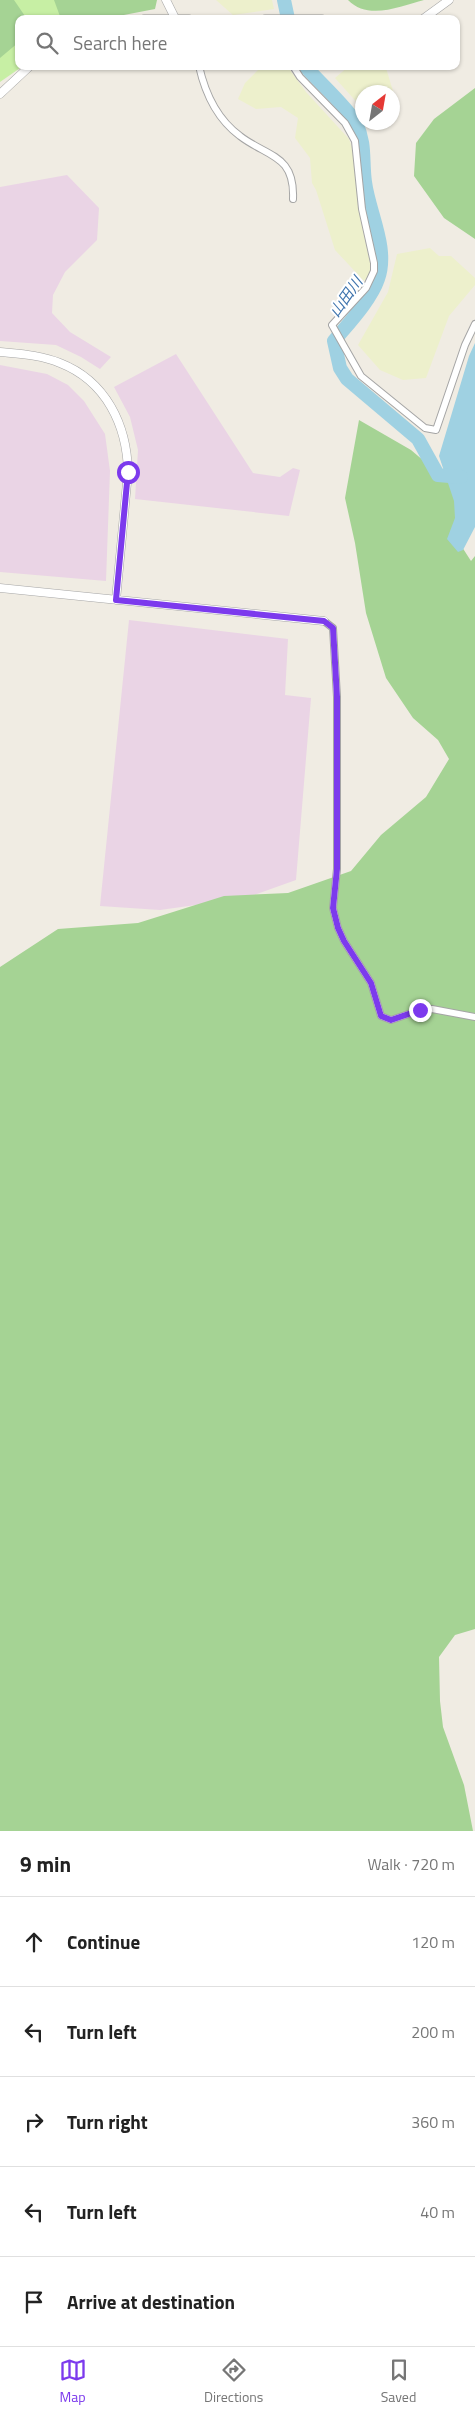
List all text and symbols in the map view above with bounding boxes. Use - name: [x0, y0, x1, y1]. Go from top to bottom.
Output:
- search box: [15, 15, 460, 70]
- text: Search here: [73, 28, 167, 57]
- icon: search: [33, 29, 61, 57]
- north arrow: [355, 85, 400, 130]
- water label: 山田川: [323, 270, 369, 322]
- route start: [117, 461, 140, 484]
- route end: [409, 999, 432, 1022]
- text: 9 min: [20, 1848, 71, 1880]
- text: Walk · 720 m: [367, 1852, 455, 1876]
- text: Continue: [67, 1927, 140, 1956]
- icon: ahead: [20, 1928, 48, 1956]
- text: 120 m: [411, 1930, 455, 1954]
- text: Turn left: [67, 2017, 137, 2046]
- icon: left: [20, 2018, 48, 2046]
- text: 200 m: [411, 2020, 455, 2044]
- text: Turn right: [67, 2107, 148, 2136]
- icon: right: [20, 2108, 48, 2136]
- text: 360 m: [411, 2110, 455, 2134]
- text: Turn left: [67, 2197, 137, 2226]
- icon: left: [20, 2198, 48, 2226]
- text: 40 m: [420, 2200, 455, 2224]
- text: Arrive at destination: [67, 2287, 235, 2316]
- icon: arrive: [20, 2288, 48, 2316]
- tab: Map: [59, 2356, 87, 2407]
- tab: Directions: [204, 2356, 263, 2407]
- tab: Saved: [381, 2356, 416, 2407]

